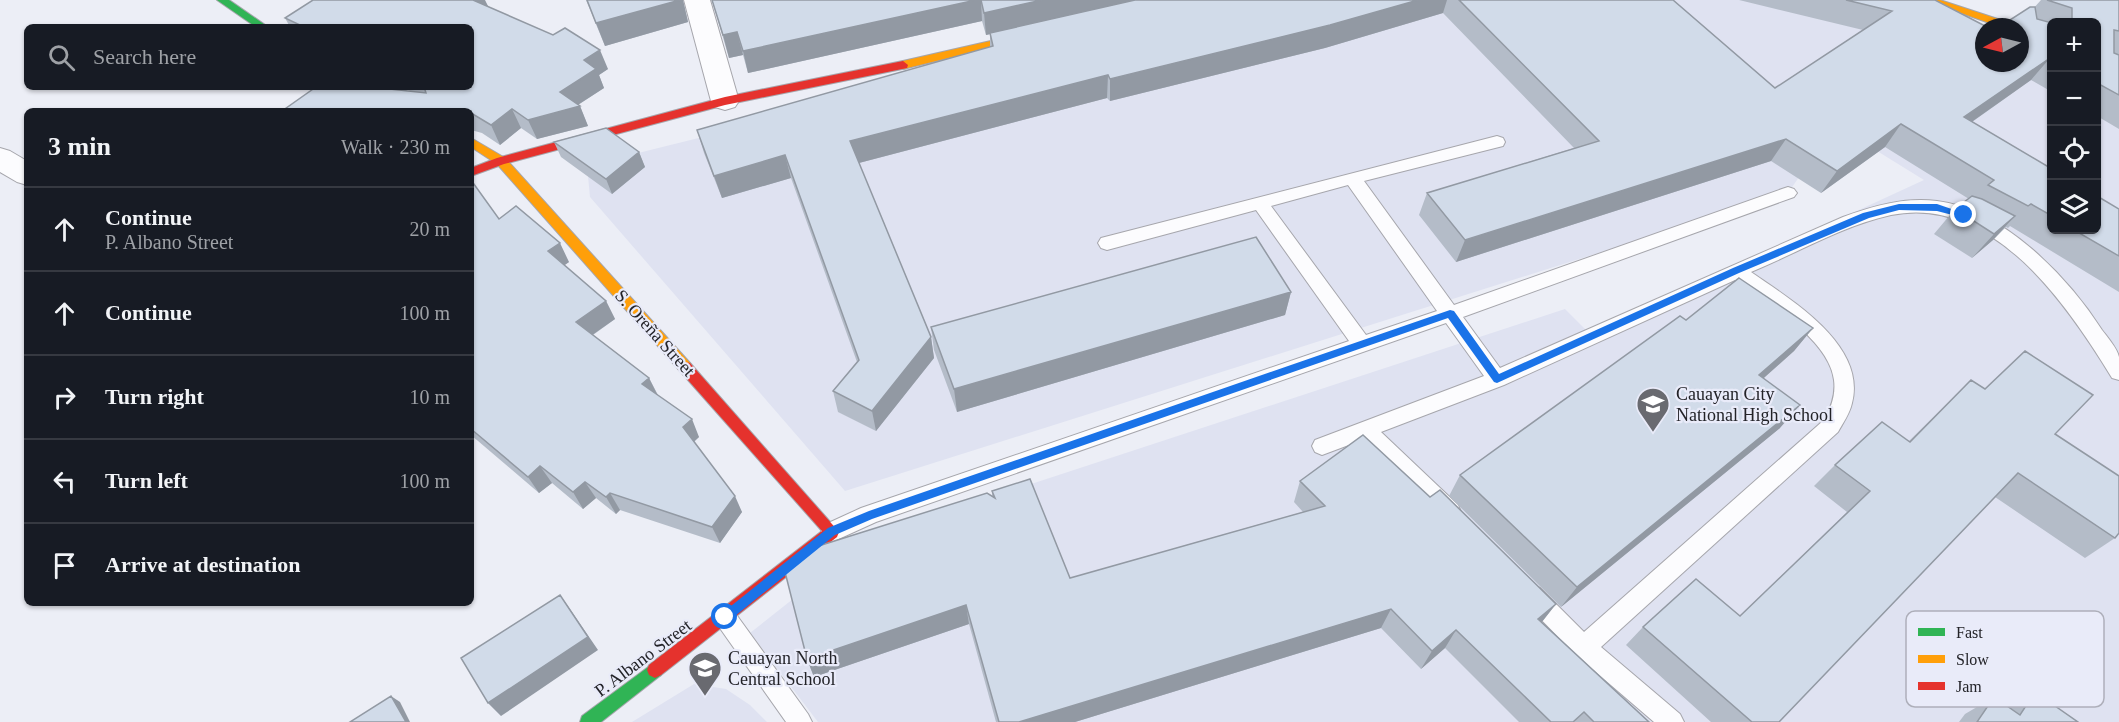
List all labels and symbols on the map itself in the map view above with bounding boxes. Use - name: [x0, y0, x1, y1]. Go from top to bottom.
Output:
- north arrow: [1975, 18, 2029, 72]
- route end: [1950, 201, 1976, 227]
- street label: S. Oreña Street: [611, 286, 699, 380]
- place label: Cauayan City National High School: [1676, 384, 1833, 425]
- school or university icon: Cauayan City National High School: [1635, 386, 1671, 433]
- route start: [711, 603, 737, 629]
- legend: [1906, 611, 2104, 707]
- street label: P. Albano Street: [591, 615, 695, 701]
- text: Fast: [1956, 624, 1983, 641]
- place label: Cauayan North Central School: [728, 648, 837, 689]
- school or university icon: Cauayan North Central School: [687, 650, 723, 697]
- text: Slow: [1956, 651, 1989, 668]
- text: Jam: [1956, 678, 1982, 695]

